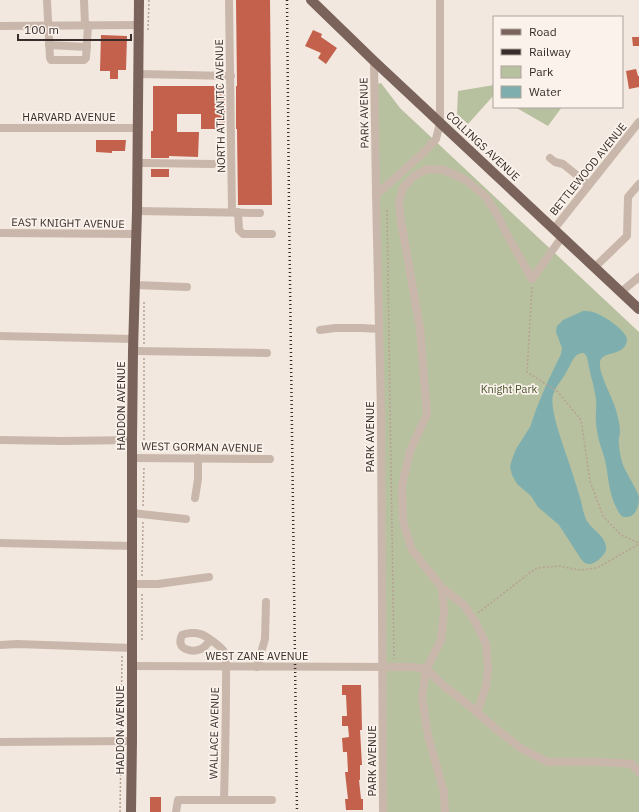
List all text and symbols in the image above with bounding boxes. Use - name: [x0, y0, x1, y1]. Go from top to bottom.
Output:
- scale bar: [18, 16, 131, 42]
- legend: [493, 16, 623, 108]
- text: 100 m: [24, 22, 59, 37]
- text: Road: [529, 24, 557, 39]
- street label: NORTH ATLANTIC AVENUE: [212, 39, 228, 173]
- text: Railway: [529, 44, 571, 59]
- text: Park: [529, 64, 554, 79]
- street label: PARK AVENUE: [356, 77, 372, 149]
- text: Water: [529, 84, 562, 99]
- street label: COLLINGS AVENUE: [443, 108, 523, 184]
- street label: HARVARD AVENUE: [22, 110, 116, 124]
- street label: BETTLEWOOD AVENUE: [546, 120, 630, 218]
- street label: EAST KNIGHT AVENUE: [11, 215, 125, 231]
- street label: HADDON AVENUE: [114, 361, 128, 451]
- park label: Knight Park: [481, 382, 538, 396]
- street label: PARK AVENUE: [363, 401, 377, 473]
- street label: WEST GORMAN AVENUE: [141, 439, 263, 455]
- street label: WEST ZANE AVENUE: [206, 649, 308, 663]
- street label: HADDON AVENUE: [113, 685, 127, 775]
- street label: WALLACE AVENUE: [206, 687, 222, 779]
- street label: PARK AVENUE: [365, 725, 379, 797]

